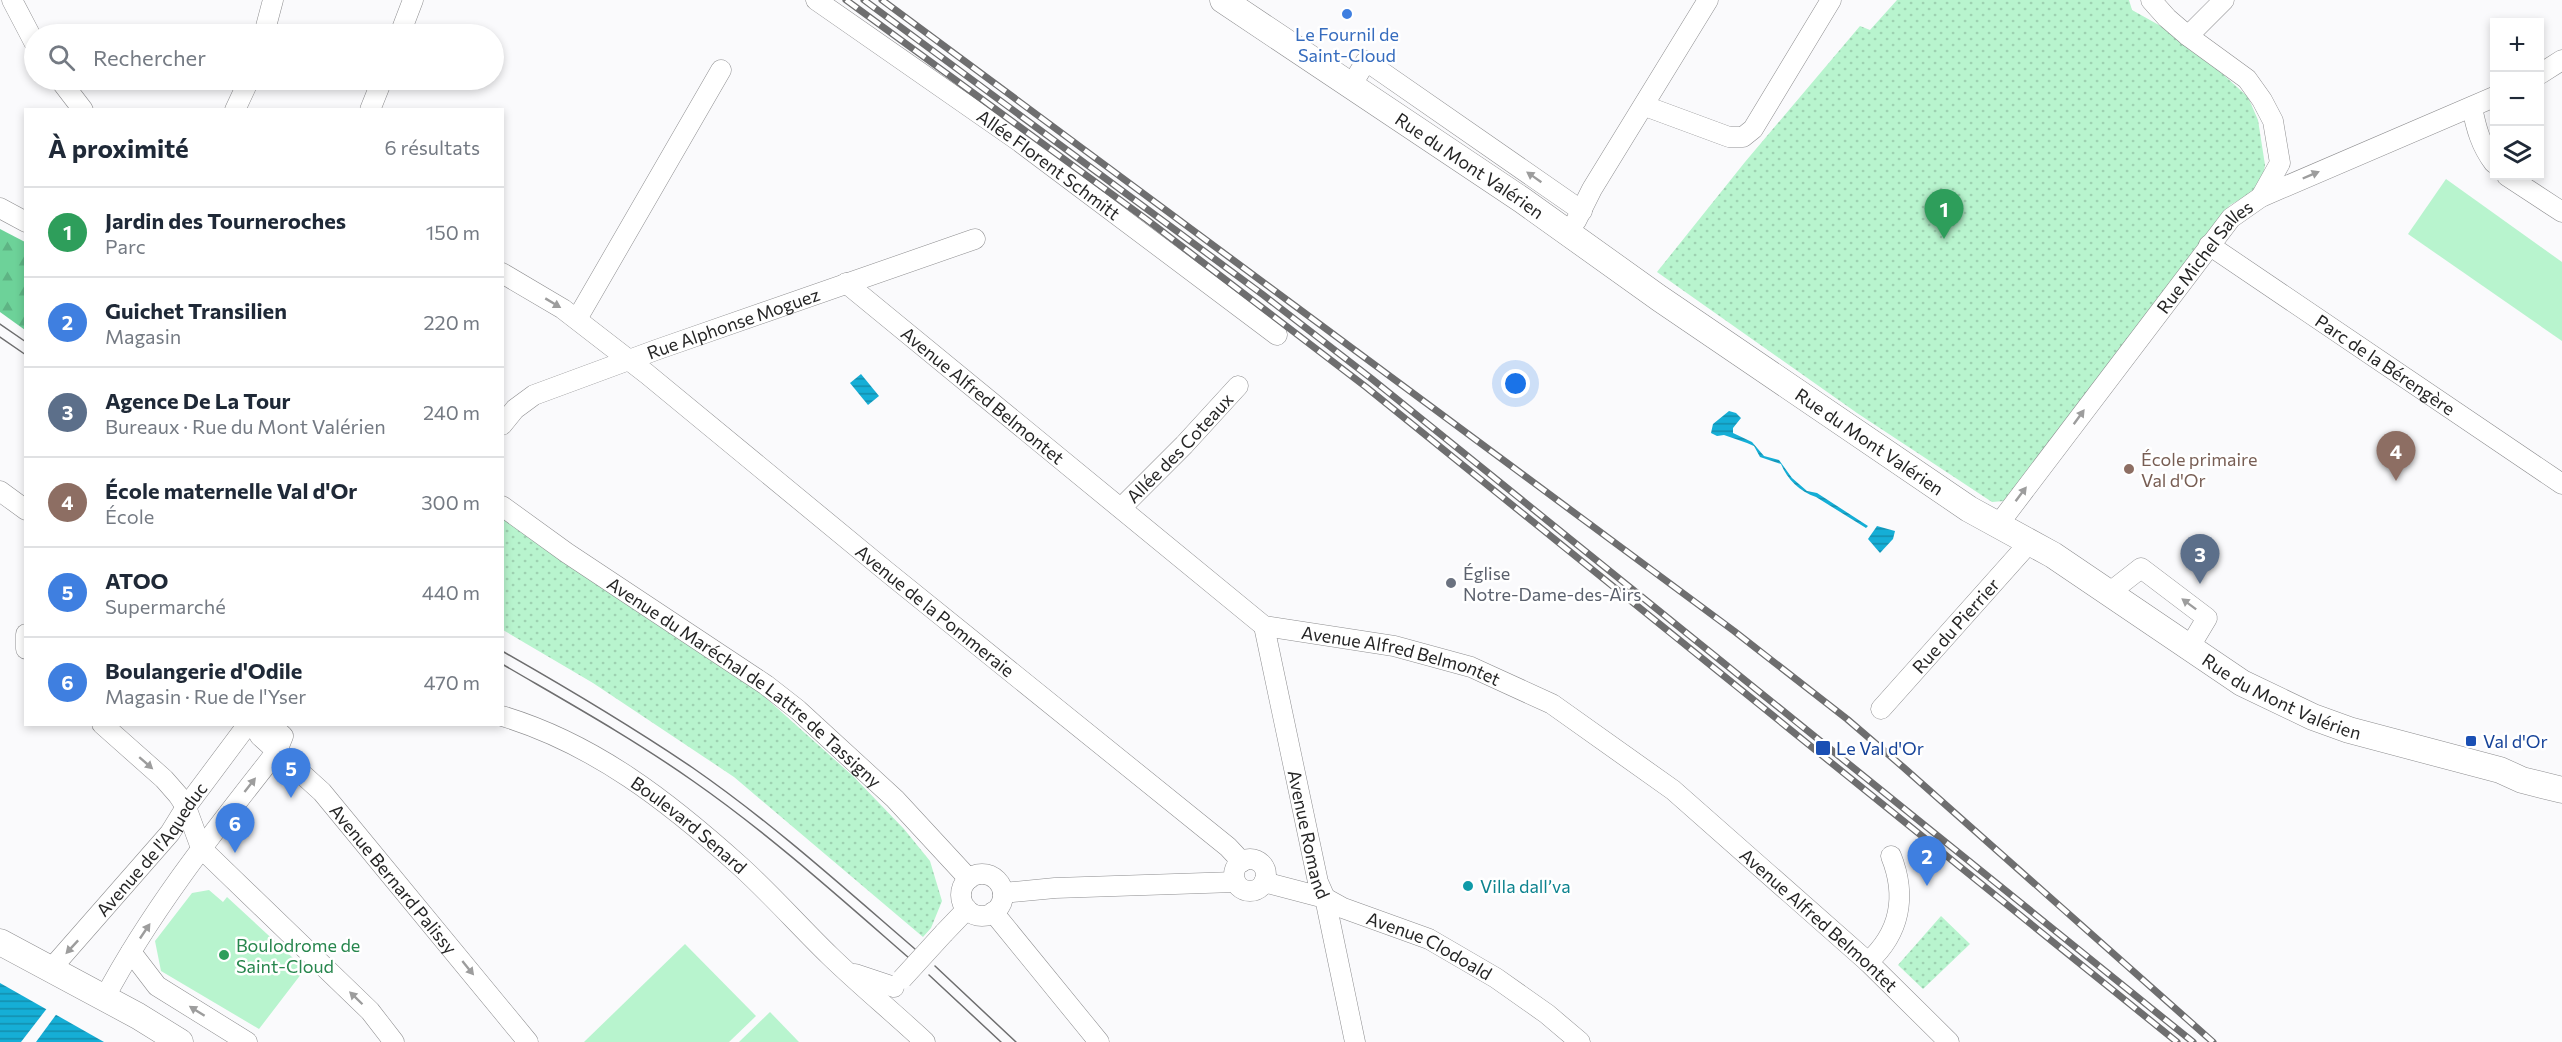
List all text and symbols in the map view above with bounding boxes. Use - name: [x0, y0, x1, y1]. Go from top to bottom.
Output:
- marker: Le Fournil de Saint-Cloud: [1340, 7, 1354, 21]
- map controls: [2490, 18, 2544, 180]
- button: +: [2490, 18, 2544, 72]
- place label: Le Fournil de Saint-Cloud: [1295, 23, 1399, 66]
- search box: [24, 24, 504, 90]
- icon: search: [45, 41, 78, 74]
- text: Rechercher: [93, 44, 206, 71]
- button: −: [2490, 72, 2544, 126]
- street label: Allée Florent Schmitt: [973, 105, 1125, 224]
- street label: Rue du Mont Valérien: [1391, 107, 1548, 223]
- button: layers: [2490, 126, 2544, 180]
- text: À proximité: [48, 132, 189, 163]
- text: 6 résultats: [385, 135, 480, 159]
- one-way arrow: [2302, 170, 2320, 179]
- one-way arrow: [1526, 171, 1542, 183]
- pin: 1: [1924, 190, 1964, 239]
- street label: Rue Michel Salles: [2152, 195, 2257, 318]
- text: Jardin des Tourneroches: [105, 207, 346, 234]
- text: 1: [63, 220, 72, 244]
- text: 150 m: [426, 220, 480, 244]
- text: Parc: [105, 234, 146, 258]
- street label: Rue Alphonse Moguez: [644, 283, 823, 363]
- text: Guichet Transilien: [105, 297, 287, 324]
- one-way arrow: [545, 298, 562, 308]
- street label: Parc de la Bérengère: [2311, 309, 2459, 420]
- text: 2: [62, 310, 73, 334]
- text: 220 m: [424, 310, 480, 334]
- street label: Avenue Alfred Belmontet: [897, 322, 1069, 469]
- text: Magasin: [105, 324, 181, 348]
- your location: [1501, 369, 1530, 398]
- street label: Rue du Mont Valérien: [1791, 383, 1948, 500]
- text: Agence De La Tour: [105, 387, 291, 414]
- street label: Allée des Coteaux: [1122, 388, 1238, 507]
- text: 3: [62, 400, 73, 424]
- text: 240 m: [423, 400, 480, 424]
- one-way arrow: [2072, 409, 2084, 424]
- text: Bureaux · Rue du Mont Valérien: [105, 414, 386, 438]
- pin: 4: [2376, 432, 2416, 481]
- place label: École primaire Val d'Or: [2141, 448, 2257, 491]
- marker: École primaire Val d'Or: [2122, 462, 2136, 476]
- text: École maternelle Val d'Or: [105, 477, 357, 504]
- one-way arrow: [2015, 487, 2027, 503]
- text: 4: [61, 490, 74, 514]
- text: 300 m: [421, 490, 480, 514]
- text: École: [105, 504, 154, 528]
- pin: 3: [2180, 534, 2220, 584]
- street label: Avenue de la Pommeraie: [852, 540, 1019, 681]
- place label: Église Notre-Dame-des-Airs: [1463, 562, 1641, 605]
- text: ATOO: [105, 567, 169, 594]
- street label: Avenue du Maréchal de Lattre de Tassigny: [603, 572, 886, 792]
- street label: Rue du Pierrier: [1907, 573, 2004, 678]
- marker: Église Notre-Dame-des-Airs: [1444, 576, 1458, 590]
- text: 5: [62, 580, 73, 604]
- text: 440 m: [422, 580, 480, 604]
- text: Supermarché: [105, 594, 226, 618]
- one-way arrow: [2181, 598, 2196, 610]
- street label: Avenue Alfred Belmontet: [1300, 621, 1504, 690]
- street label: Rue du Mont Valérien: [2198, 648, 2364, 744]
- text: Boulangerie d'Odile: [105, 657, 302, 684]
- text: 6: [61, 670, 74, 694]
- text: 470 m: [424, 670, 480, 694]
- text: Magasin · Rue de l'Yser: [105, 684, 306, 708]
- place label: Val d'Or: [2483, 730, 2548, 752]
- marker: Val d'Or: [2464, 734, 2478, 748]
- place label: Le Val d'Or: [1836, 737, 1924, 759]
- marker: Le Val d'Or: [1814, 739, 1832, 757]
- pin: 5: [272, 748, 310, 798]
- one-way arrow: [138, 756, 153, 769]
- street label: Avenue Romand: [1284, 768, 1335, 902]
- street label: Boulevard Senard: [627, 771, 752, 878]
- street label: Avenue de l'Aqueduc: [91, 778, 212, 921]
- one-way arrow: [244, 778, 256, 794]
- street label: Avenue Bernard Palissy: [325, 799, 462, 958]
- pin: 6: [216, 804, 254, 853]
- pin: 2: [1908, 836, 1946, 886]
- street label: Avenue Alfred Belmontet: [1736, 843, 1903, 996]
- place label: Villa dall’va: [1480, 875, 1571, 897]
- marker: Villa dall’va: [1461, 879, 1475, 893]
- street label: Avenue Clodoald: [1364, 906, 1496, 984]
- one-way arrow: [139, 923, 151, 939]
- place label: Boulodrome de Saint-Cloud: [236, 934, 360, 977]
- one-way arrow: [65, 939, 79, 954]
- marker: Boulodrome de Saint-Cloud: [217, 948, 231, 962]
- one-way arrow: [461, 960, 474, 976]
- one-way arrow: [350, 991, 364, 1005]
- one-way arrow: [189, 1006, 205, 1017]

